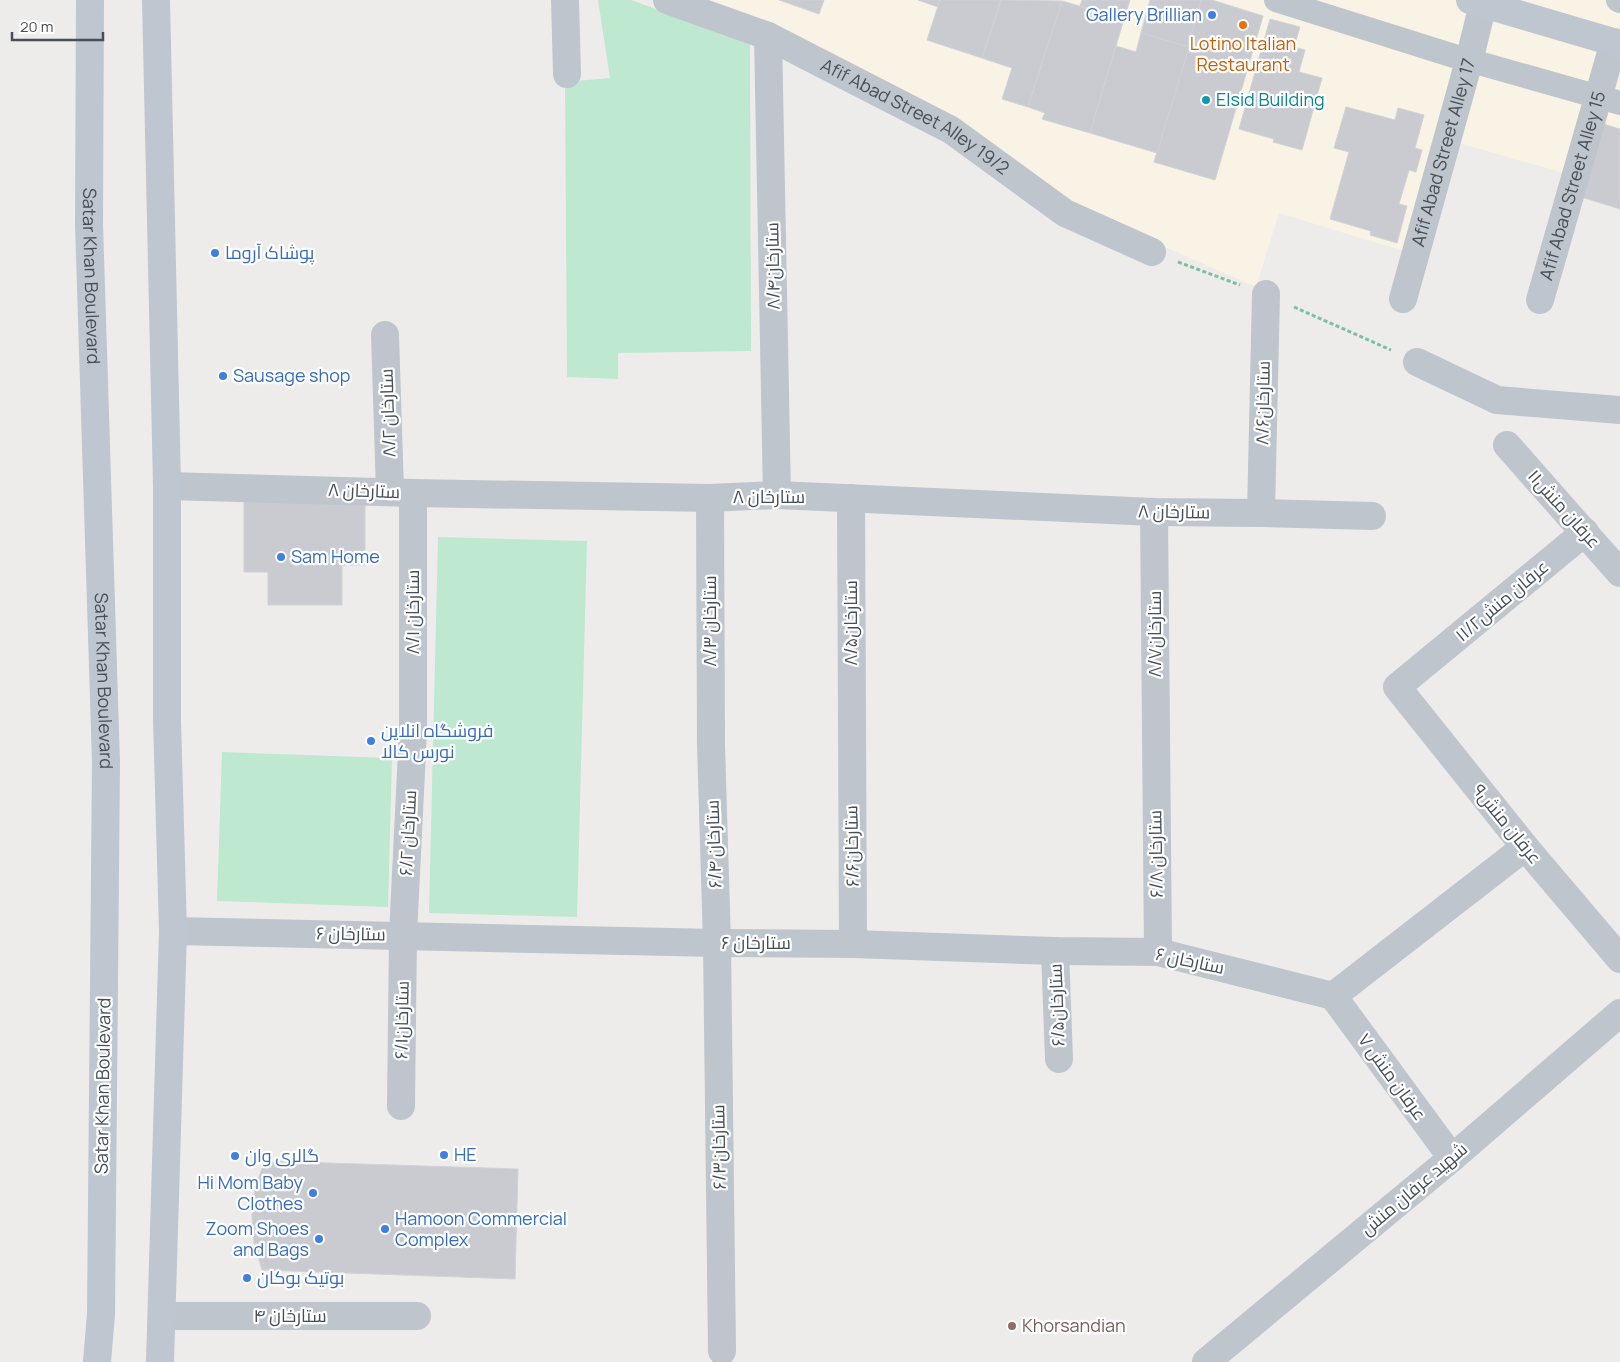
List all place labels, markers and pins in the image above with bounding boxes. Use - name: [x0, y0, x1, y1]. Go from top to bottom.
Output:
- place label: Gallery Brillian: [1086, 2, 1202, 26]
- marker: Gallery Brillian: [1206, 9, 1218, 21]
- marker: Lotino Italian Restaurant: [1237, 19, 1249, 31]
- place label: Lotino Italian Restaurant: [1190, 31, 1296, 76]
- place label: Elsid Building: [1216, 87, 1325, 111]
- marker: Elsid Building: [1200, 94, 1212, 106]
- place label: پوشاک آروما: [225, 240, 315, 265]
- marker: پوشاک آروما: [209, 247, 221, 259]
- place label: Sausage shop: [233, 363, 350, 387]
- marker: Sausage shop: [217, 370, 229, 382]
- place label: Sam Home: [291, 544, 380, 568]
- marker: Sam Home: [275, 551, 287, 563]
- place label: فروشگاه انلاین نورس کالا: [381, 718, 493, 763]
- marker: فروشگاه انلاین نورس کالا: [365, 735, 377, 747]
- place label: HE: [454, 1142, 477, 1166]
- place label: گالری وان: [245, 1143, 319, 1167]
- marker: HE: [438, 1149, 450, 1161]
- marker: گالری وان: [229, 1150, 241, 1162]
- place label: Hi Mom Baby Clothes: [198, 1170, 303, 1215]
- marker: Hi Mom Baby Clothes: [307, 1187, 319, 1199]
- place label: Hamoon Commercial Complex: [395, 1206, 567, 1251]
- place label: Zoom Shoes and Bags: [205, 1216, 309, 1261]
- marker: Hamoon Commercial Complex: [379, 1223, 391, 1235]
- marker: Zoom Shoes and Bags: [313, 1233, 325, 1245]
- place label: بوتیک بوکان: [257, 1265, 344, 1289]
- marker: بوتیک بوکان: [241, 1272, 253, 1284]
- place label: Khorsandian: [1022, 1313, 1126, 1337]
- marker: Khorsandian: [1006, 1320, 1018, 1332]

